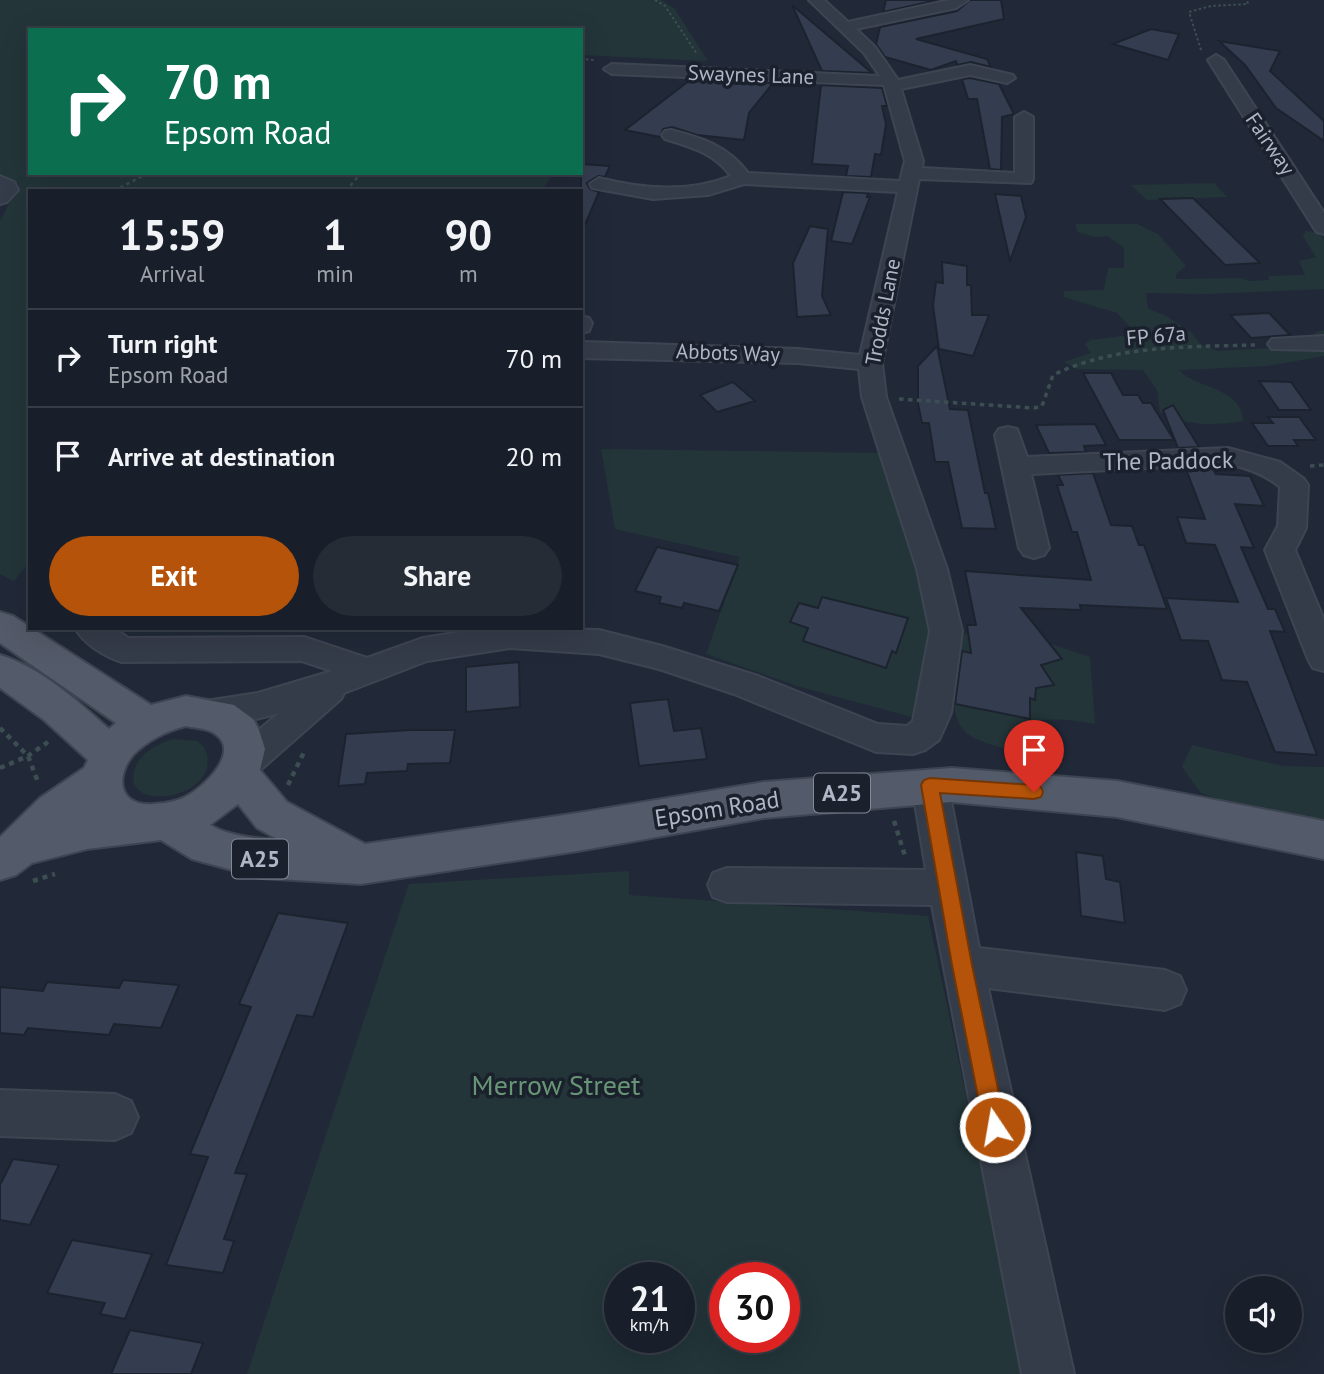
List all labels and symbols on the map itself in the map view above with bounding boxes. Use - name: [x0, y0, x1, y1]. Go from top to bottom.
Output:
- street label: Swaynes Lane: [687, 59, 815, 90]
- street label: Fairway: [1240, 107, 1301, 180]
- street label: Trodds Lane: [859, 256, 906, 367]
- street label: FP 67a: [1125, 319, 1187, 352]
- street label: Abbots Way: [676, 337, 781, 368]
- street label: The Paddock: [1102, 444, 1234, 477]
- pin: [1004, 720, 1064, 792]
- road number: A25: [814, 774, 870, 813]
- street label: Epsom Road: [653, 783, 781, 834]
- road number: A25: [232, 839, 288, 878]
- park label: Merrow Street: [471, 1066, 641, 1103]
- position arrow: [958, 1090, 1032, 1164]
- speed limit sign: 30: [709, 1262, 800, 1353]

